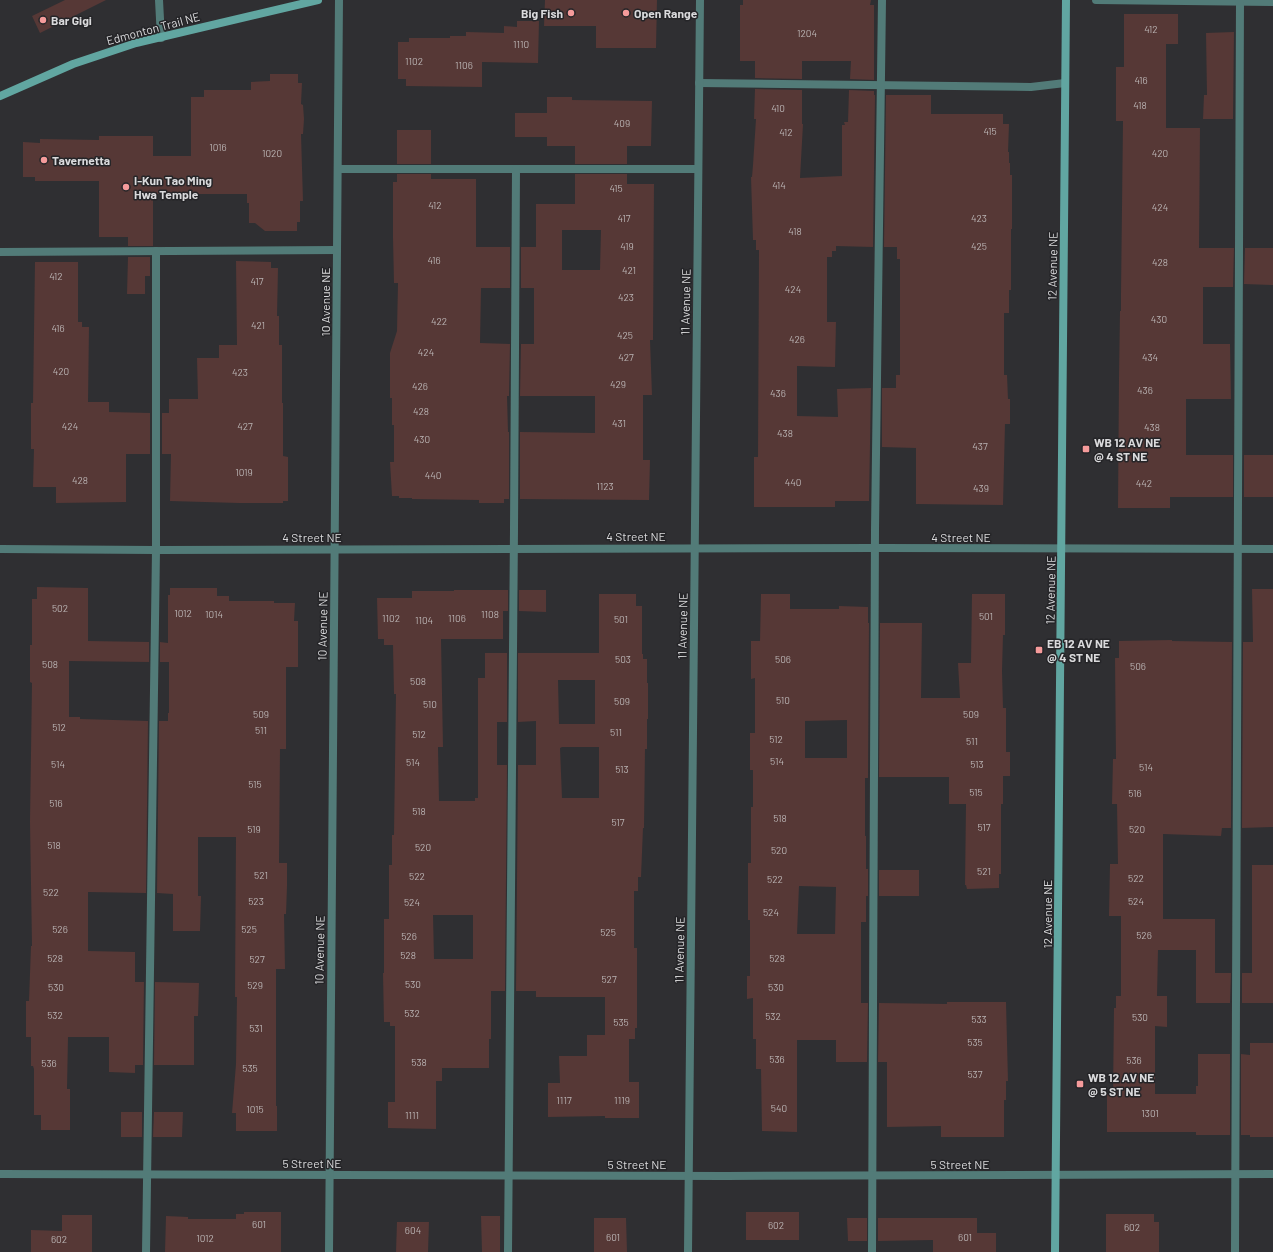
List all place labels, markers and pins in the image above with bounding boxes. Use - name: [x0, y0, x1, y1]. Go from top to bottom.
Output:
- place label: Big Fish: [521, 6, 563, 20]
- place label: Open Range: [634, 6, 698, 20]
- marker: Big Fish: [566, 8, 576, 18]
- marker: Open Range: [621, 8, 631, 18]
- place label: Bar Gigi: [51, 13, 92, 27]
- marker: Bar Gigi: [38, 15, 48, 25]
- place label: Tavernetta: [52, 153, 110, 167]
- marker: Tavernetta: [39, 155, 49, 165]
- place label: I-Kun Tao Ming Hwa Temple: [134, 173, 212, 201]
- marker: I-Kun Tao Ming Hwa Temple: [121, 182, 131, 192]
- place label: WB 12 AV NE @ 4 ST NE: [1094, 435, 1160, 463]
- marker: WB 12 AV NE @ 4 ST NE: [1081, 444, 1091, 454]
- place label: EB 12 AV NE @ 4 ST NE: [1047, 636, 1110, 664]
- marker: EB 12 AV NE @ 4 ST NE: [1034, 645, 1044, 655]
- place label: WB 12 AV NE @ 5 ST NE: [1088, 1070, 1154, 1098]
- marker: WB 12 AV NE @ 5 ST NE: [1075, 1079, 1085, 1089]

